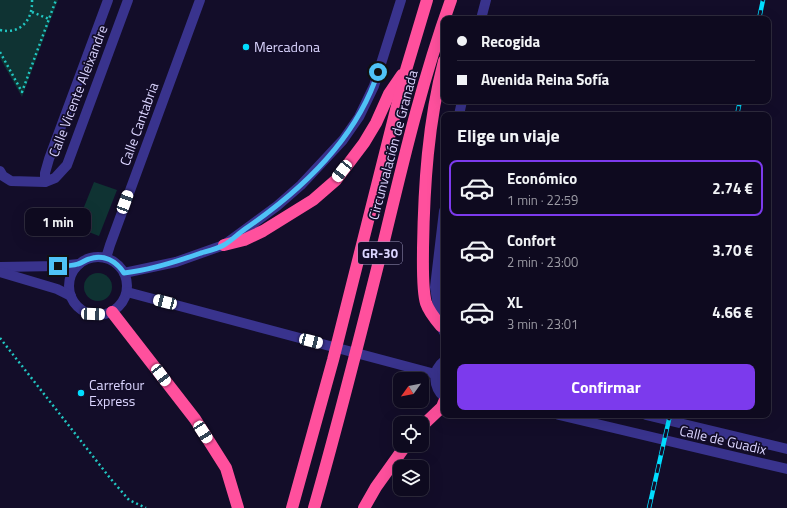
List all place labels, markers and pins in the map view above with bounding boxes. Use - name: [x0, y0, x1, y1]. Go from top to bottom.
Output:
- place label: Mercadona: [254, 36, 320, 57]
- marker: Mercadona: [241, 42, 251, 52]
- place label: Carrefour Express: [89, 374, 145, 411]
- marker: Carrefour Express: [76, 388, 86, 398]

